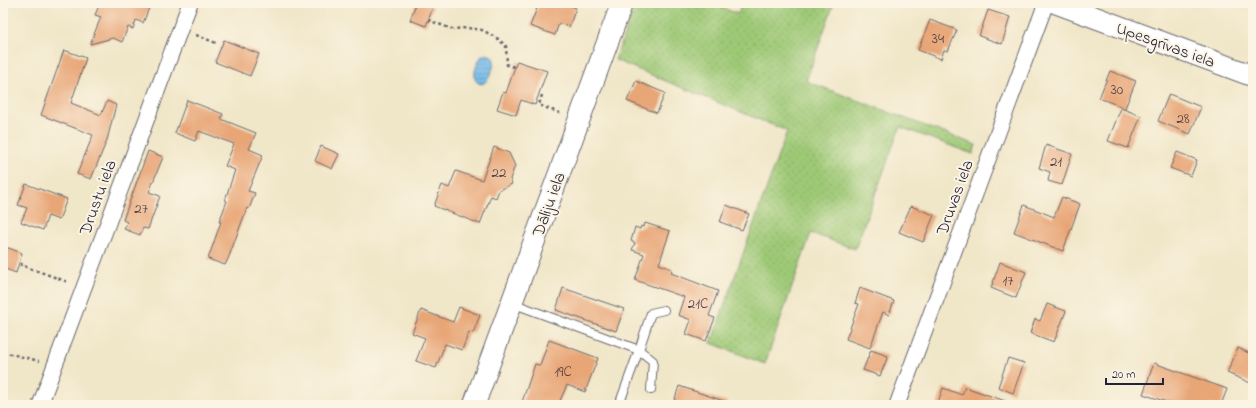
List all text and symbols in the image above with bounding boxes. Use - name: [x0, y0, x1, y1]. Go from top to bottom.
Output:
- street label: Upesgrīvas iela: [1112, 16, 1218, 77]
- house number: 34: [932, 28, 944, 50]
- house number: 30: [1111, 79, 1124, 101]
- house number: 28: [1176, 108, 1190, 130]
- house number: 21: [1050, 151, 1062, 173]
- street label: Drustu iela: [73, 156, 124, 240]
- street label: Druvas iela: [930, 156, 981, 240]
- house number: 22: [492, 162, 507, 184]
- street label: Dāliju iela: [526, 169, 573, 241]
- house number: 27: [134, 198, 148, 220]
- house number: 17: [1003, 270, 1013, 292]
- house number: 21C: [688, 293, 708, 315]
- scale bar: [1106, 360, 1163, 386]
- house number: 19C: [554, 361, 572, 383]
- text: 20 m: [1112, 366, 1135, 384]

